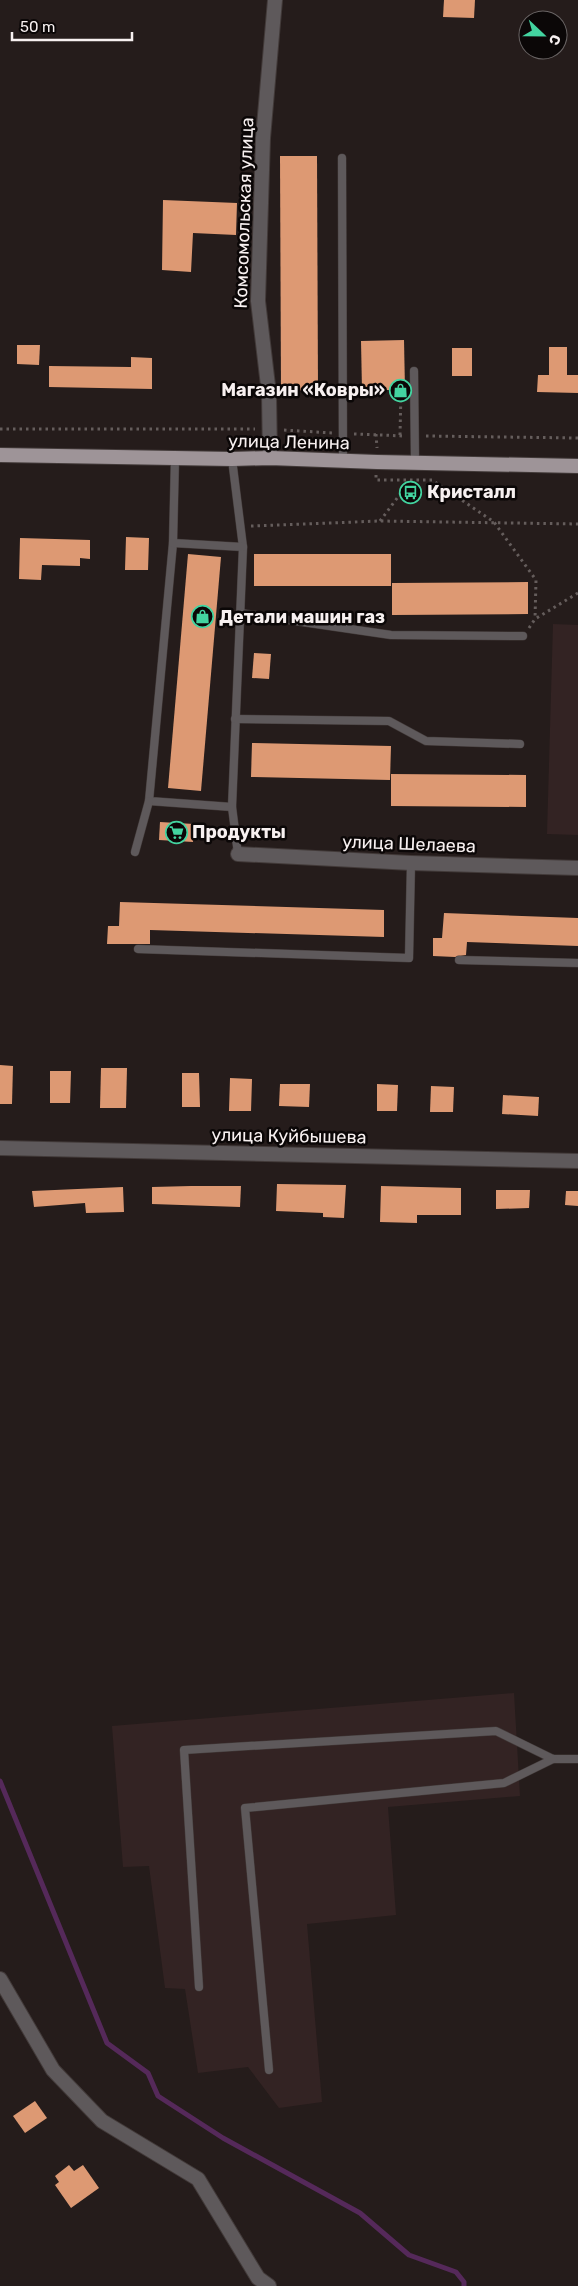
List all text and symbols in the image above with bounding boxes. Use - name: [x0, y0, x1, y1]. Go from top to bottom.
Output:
- scale bar: [12, 10, 132, 42]
- north arrow: [518, 10, 568, 60]
- text: 50 m: [20, 18, 55, 36]
- text: С: [545, 32, 564, 48]
- street label: Комсомольская улица: [230, 117, 258, 309]
- shop icon: Магазин «Ковры»: [389, 378, 413, 402]
- place label: Магазин «Ковры»: [221, 379, 385, 401]
- street label: улица Ленина: [228, 430, 350, 454]
- bus stop icon: Кристалл: [399, 480, 423, 504]
- place label: Кристалл: [427, 481, 516, 503]
- shop icon: Детали машин газ: [191, 605, 215, 629]
- place label: Детали машин газ: [219, 606, 385, 628]
- supermarket icon: Продукты: [164, 820, 188, 844]
- place label: Продукты: [192, 821, 286, 843]
- street label: улица Шелаева: [342, 831, 476, 857]
- street label: улица Куйбышева: [211, 1124, 367, 1148]

